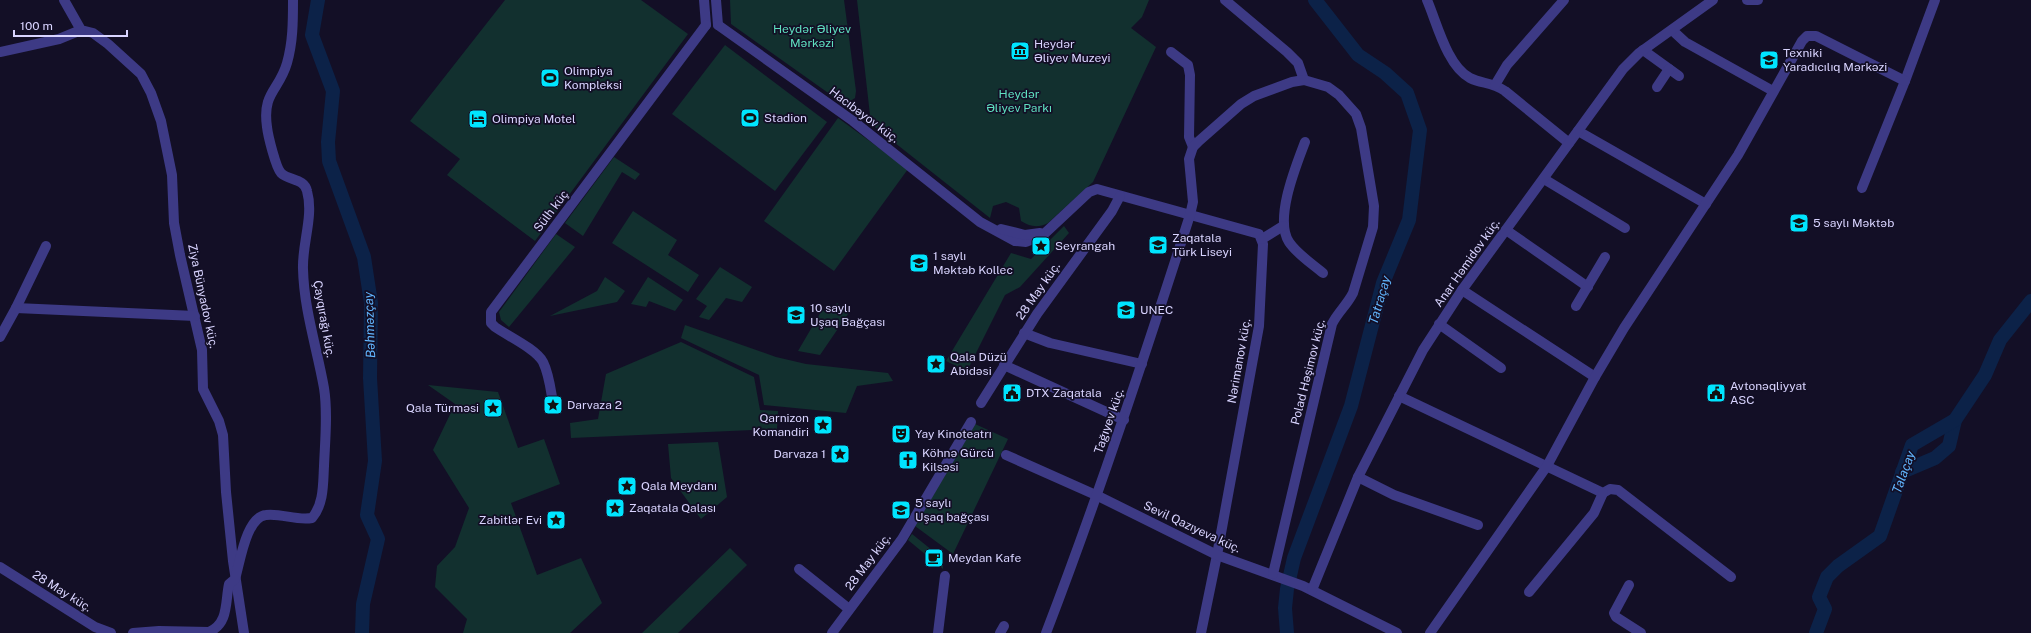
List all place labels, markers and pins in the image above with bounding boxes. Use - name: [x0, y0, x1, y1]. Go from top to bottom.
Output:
- place label: Heydər Əliyev Muzeyi: [1034, 37, 1111, 65]
- museum icon: Heydər Əliyev Muzeyi: [1009, 40, 1031, 62]
- place label: Texniki Yaradıcılıq Mərkəzi: [1783, 46, 1887, 74]
- school or university icon: Texniki Yaradıcılıq Mərkəzi: [1758, 49, 1780, 71]
- place label: Olimpiya Kompleksi: [564, 64, 622, 92]
- sports icon: Olimpiya Kompleksi: [539, 67, 561, 89]
- sports icon: Stadion: [739, 107, 761, 129]
- hotel icon: Olimpiya Motel: [467, 108, 489, 130]
- place label: Stadion: [764, 111, 807, 125]
- place label: Olimpiya Motel: [492, 112, 576, 126]
- school or university icon: 5 saylı Məktəb: [1788, 212, 1810, 234]
- place label: 5 saylı Məktəb: [1813, 216, 1894, 230]
- place label: Zaqatala Türk Liseyi: [1172, 231, 1232, 259]
- school or university icon: Zaqatala Türk Liseyi: [1147, 234, 1169, 256]
- place icon: Seyrangah: [1030, 235, 1052, 257]
- place label: Seyrangah: [1055, 239, 1115, 253]
- place label: 1 saylı Məktəb Kollec: [933, 249, 1013, 277]
- school or university icon: 1 saylı Məktəb Kollec: [908, 252, 930, 274]
- school or university icon: UNEC: [1115, 299, 1137, 321]
- place label: 10 saylı Uşaq Bağçası: [810, 301, 885, 329]
- place label: UNEC: [1140, 303, 1173, 317]
- school or university icon: 10 saylı Uşaq Bağçası: [785, 304, 807, 326]
- place label: Qala Düzü Abidəsi: [950, 350, 1007, 378]
- place icon: Qala Düzü Abidəsi: [925, 353, 947, 375]
- place label: Avtonəqliyyat ASC: [1730, 379, 1807, 407]
- public building icon: DTX Zaqatala: [1001, 382, 1023, 404]
- public building icon: Avtonəqliyyat ASC: [1705, 382, 1727, 404]
- place label: DTX Zaqatala: [1026, 386, 1102, 400]
- place icon: Darvaza 2: [542, 394, 564, 416]
- place icon: Qala Türməsi: [482, 397, 504, 419]
- place label: Darvaza 2: [567, 398, 622, 412]
- place label: Qala Türməsi: [406, 401, 479, 415]
- place label: Qarnizon Komandiri: [753, 411, 809, 439]
- place icon: Qarnizon Komandiri: [812, 414, 834, 436]
- theatre icon: Yay Kinoteatrı: [890, 423, 912, 445]
- place label: Yay Kinoteatrı: [915, 427, 992, 441]
- place icon: Darvaza 1: [829, 443, 851, 465]
- place label: Köhnə Gürcü Kilsəsi: [922, 446, 994, 474]
- place label: Darvaza 1: [773, 447, 826, 461]
- church icon: Köhnə Gürcü Kilsəsi: [897, 449, 919, 471]
- place icon: Qala Meydanı: [616, 475, 638, 497]
- place label: Qala Meydanı: [641, 479, 717, 493]
- place label: 5 saylı Uşaq bağçası: [915, 496, 989, 524]
- place icon: Zaqatala Qalası: [604, 497, 626, 519]
- school or university icon: 5 saylı Uşaq bağçası: [890, 499, 912, 521]
- place label: Zaqatala Qalası: [629, 501, 716, 515]
- place icon: Zabitlər Evi: [545, 509, 567, 531]
- place label: Zabitlər Evi: [479, 513, 542, 527]
- cafe icon: Meydan Kafe: [923, 547, 945, 569]
- place label: Meydan Kafe: [948, 551, 1021, 565]

